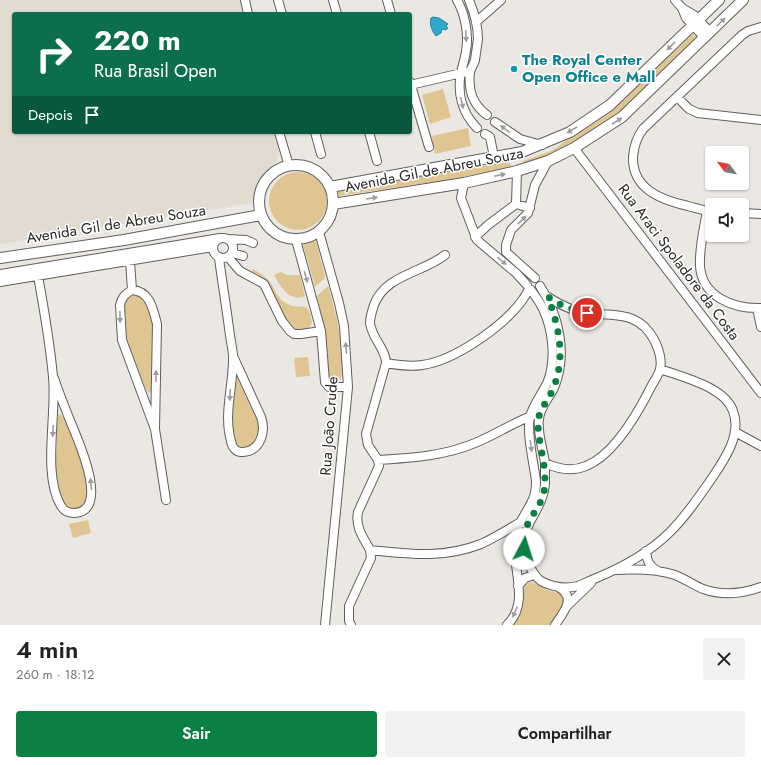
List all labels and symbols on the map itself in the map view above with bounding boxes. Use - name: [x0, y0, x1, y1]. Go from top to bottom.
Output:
- one-way arrow: [716, 17, 726, 26]
- one-way arrow: [463, 30, 470, 42]
- one-way arrow: [666, 42, 676, 51]
- place label: The Royal Center Open Office e Mall: [522, 49, 655, 88]
- marker: The Royal Center Open Office e Mall: [509, 64, 519, 74]
- one-way arrow: [460, 97, 466, 109]
- one-way arrow: [612, 117, 622, 125]
- one-way arrow: [499, 125, 510, 133]
- one-way arrow: [566, 127, 578, 134]
- street label: Avenida Gil de Abreu Souza: [343, 142, 525, 198]
- north arrow: [705, 146, 749, 190]
- one-way arrow: [494, 171, 506, 177]
- street label: Rua Araci Spoladore da Costa: [613, 179, 745, 345]
- one-way arrow: [366, 195, 378, 201]
- street label: Avenida Gil de Abreu Souza: [25, 199, 207, 249]
- one-way arrow: [517, 215, 527, 224]
- one-way arrow: [496, 256, 507, 265]
- one-way arrow: [303, 271, 309, 283]
- pin: [570, 296, 604, 330]
- one-way arrow: [117, 311, 124, 323]
- one-way arrow: [342, 342, 349, 355]
- one-way arrow: [153, 369, 159, 382]
- street label: Rua João Crude: [315, 375, 343, 476]
- one-way arrow: [226, 389, 233, 401]
- one-way arrow: [50, 425, 56, 438]
- one-way arrow: [528, 440, 534, 452]
- one-way arrow: [87, 478, 94, 491]
- position arrow: [503, 528, 545, 570]
- one-way arrow: [512, 606, 518, 617]

